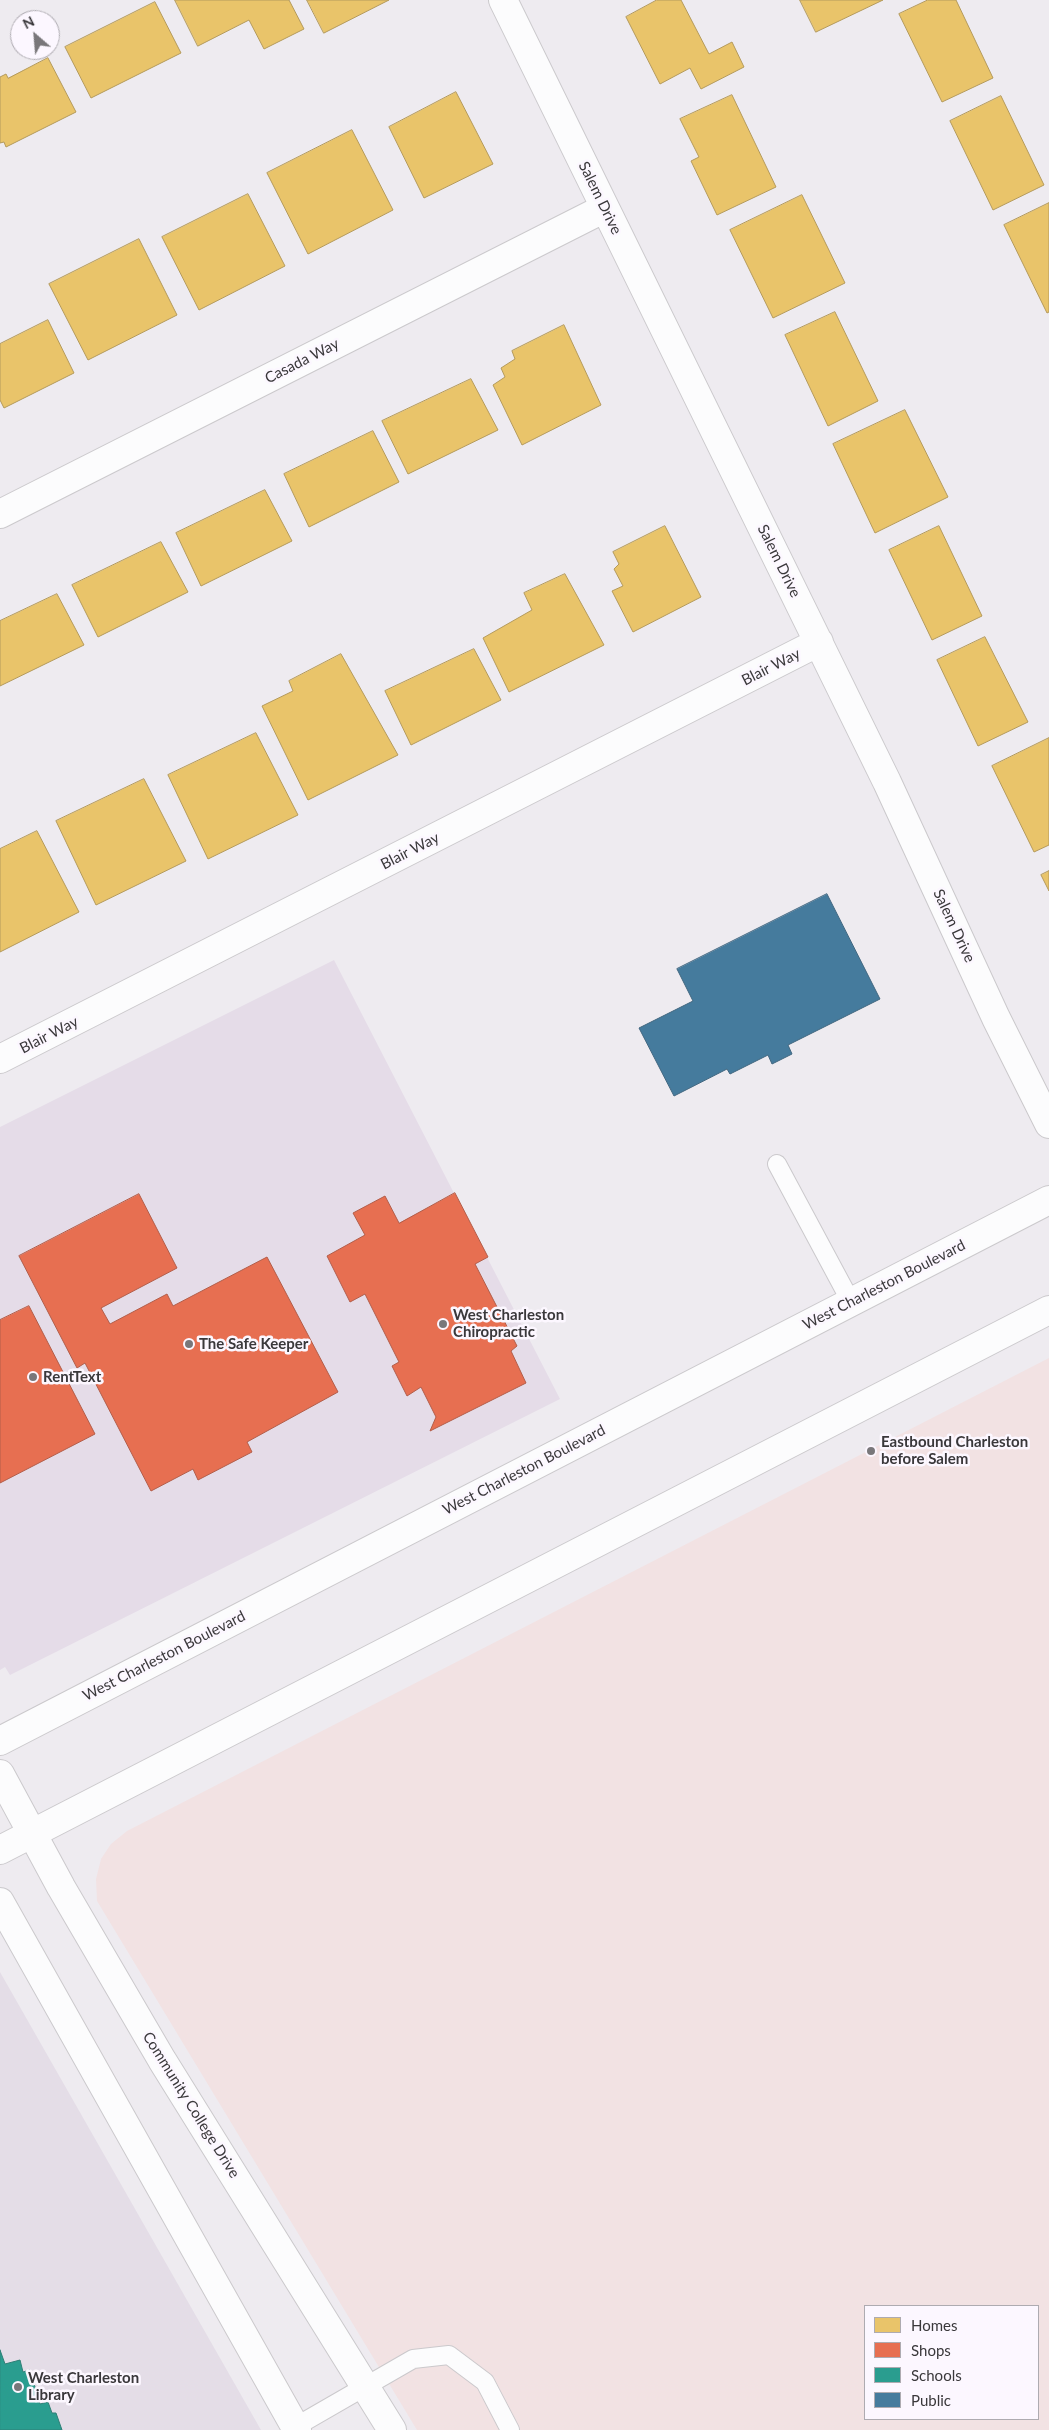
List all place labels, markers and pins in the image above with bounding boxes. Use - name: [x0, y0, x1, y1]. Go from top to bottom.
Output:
- place label: West Charleston Chiropractic: [453, 1306, 564, 1341]
- marker: West Charleston Chiropractic: [437, 1318, 449, 1330]
- place label: The Safe Keeper: [199, 1335, 308, 1353]
- marker: The Safe Keeper: [183, 1338, 195, 1350]
- place label: RentText: [43, 1368, 101, 1386]
- marker: RentText: [27, 1371, 39, 1383]
- place label: Eastbound Charleston before Salem: [881, 1433, 1028, 1468]
- marker: Eastbound Charleston before Salem: [865, 1445, 877, 1457]
- place label: West Charleston Library: [28, 2369, 139, 2404]
- marker: West Charleston Library: [12, 2381, 24, 2393]

